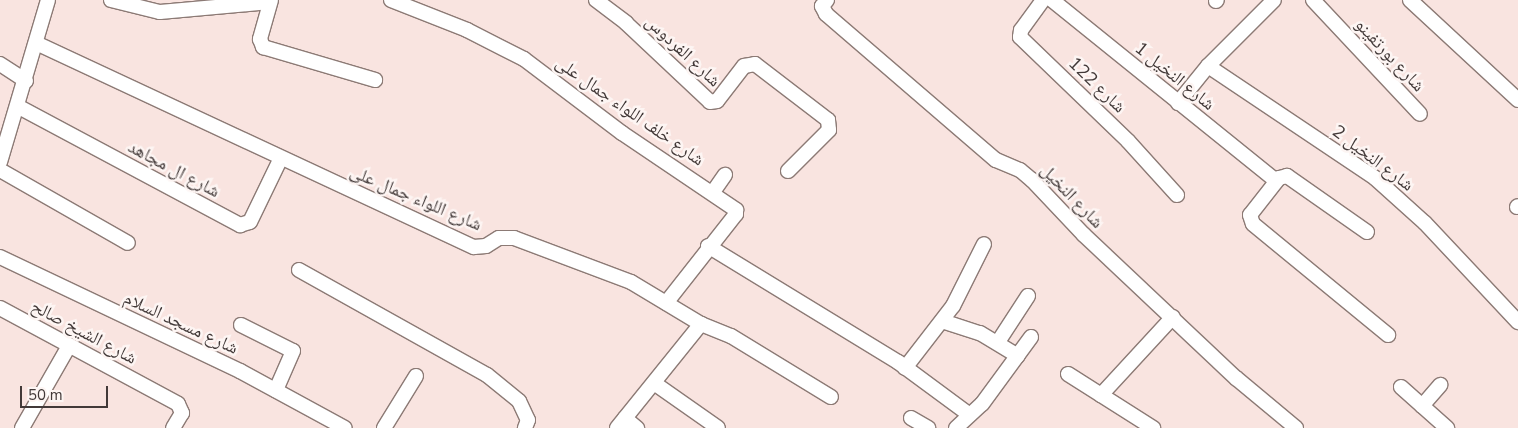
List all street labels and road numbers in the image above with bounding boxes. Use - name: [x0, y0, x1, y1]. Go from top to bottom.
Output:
- street label: شارع الفردوس: [641, 11, 725, 91]
- street label: شارع بورتفينو: [1351, 14, 1429, 96]
- street label: شارع النخيل 1: [1131, 37, 1219, 115]
- street label: شارع خلف اللواء جمال على: [552, 52, 708, 170]
- street label: شارع 122: [1064, 52, 1130, 118]
- street label: شارع النخيل 2: [1328, 120, 1418, 196]
- street label: شارع ال مجاهد: [124, 136, 224, 202]
- street label: شارع النخيل: [1036, 159, 1108, 233]
- street label: شارع اللواء جمال على: [347, 160, 485, 236]
- street label: شارع مسجد السلام: [120, 287, 242, 359]
- street label: شارع الشيخ صالح: [28, 295, 140, 369]

